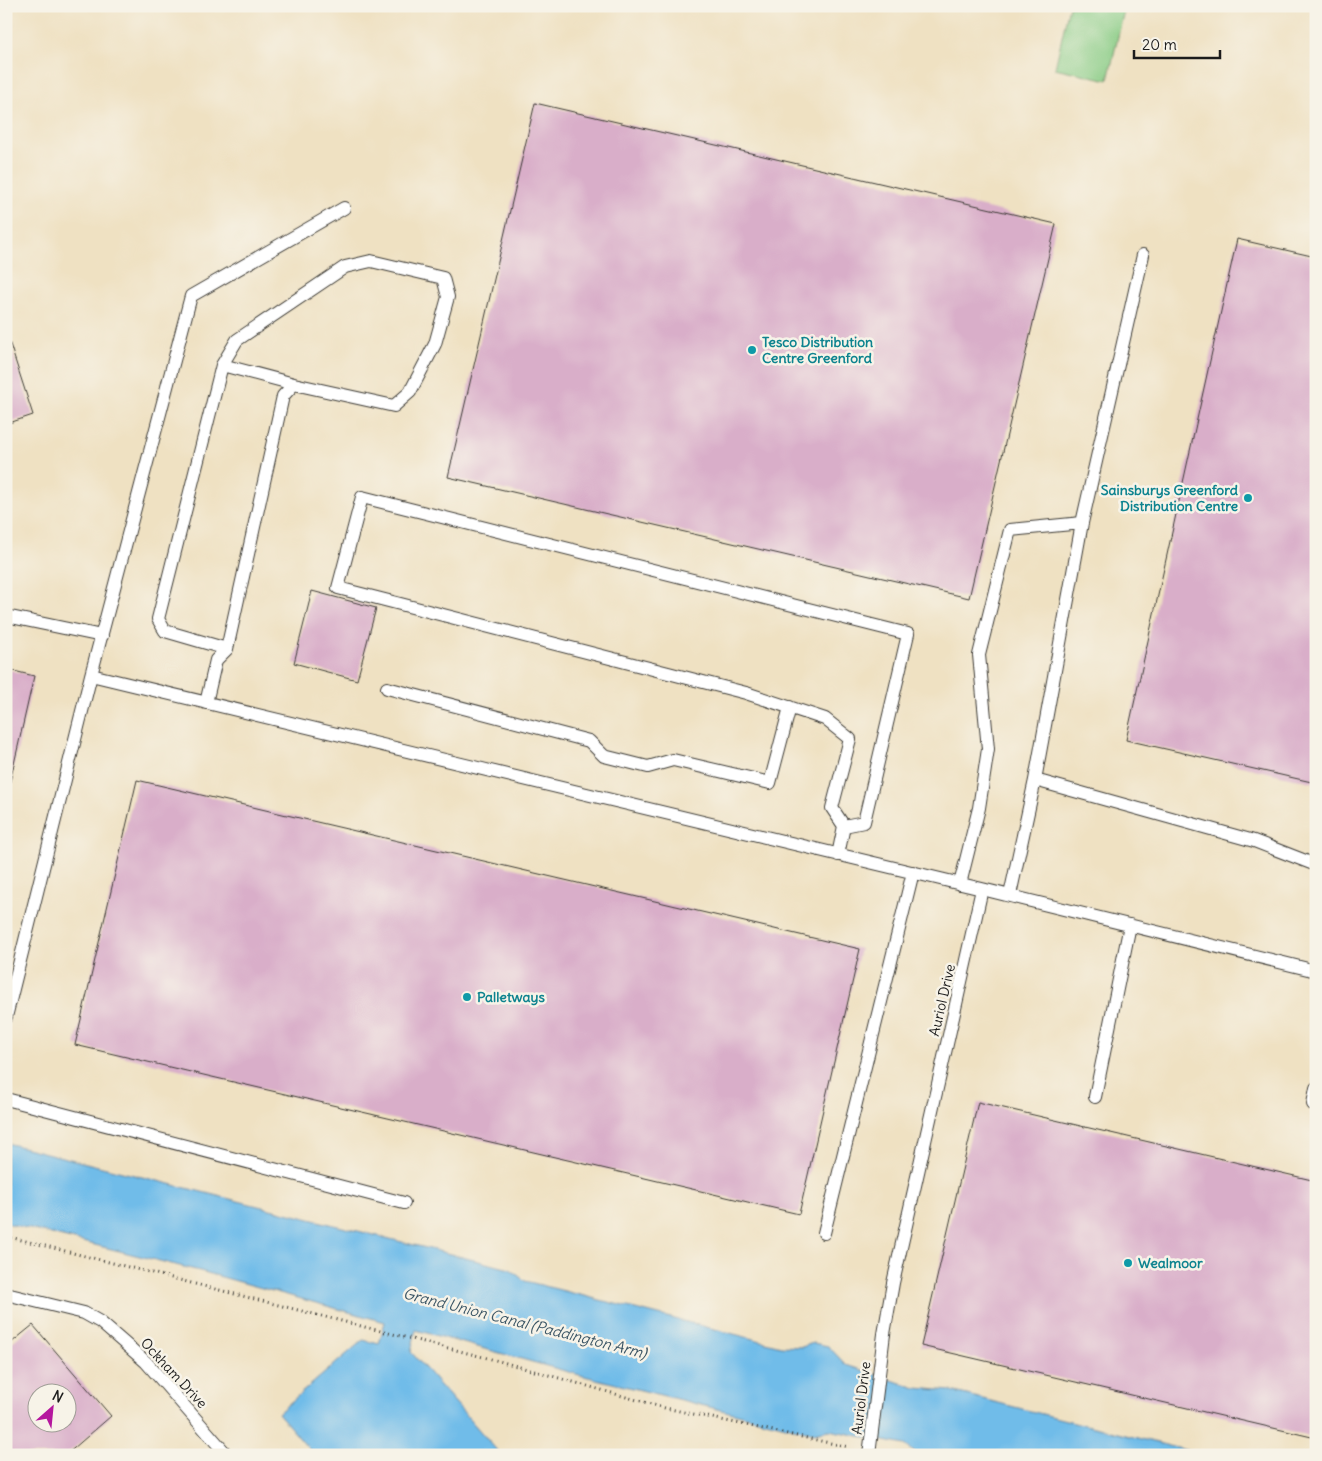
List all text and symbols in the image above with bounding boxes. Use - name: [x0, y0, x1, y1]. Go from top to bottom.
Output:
- scale bar: [1134, 28, 1221, 60]
- text: 20 m: [1142, 35, 1177, 54]
- place label: Tesco Distribution Centre Greenford: [762, 333, 873, 367]
- marker: Tesco Distribution Centre Greenford: [746, 344, 758, 356]
- place label: Sainsburys Greenford Distribution Centre: [1101, 481, 1239, 515]
- marker: Sainsburys Greenford Distribution Centre: [1242, 492, 1254, 504]
- street label: Auriol Drive: [925, 962, 959, 1038]
- place label: Palletways: [477, 988, 545, 1006]
- marker: Palletways: [461, 991, 473, 1003]
- place label: Wealmoor: [1138, 1254, 1203, 1272]
- marker: Wealmoor: [1122, 1257, 1134, 1269]
- water label: Grand Union Canal (Paddington Arm): [401, 1284, 650, 1363]
- street label: Ockham Drive: [137, 1334, 211, 1412]
- street label: Auriol Drive: [848, 1360, 874, 1436]
- north arrow: [28, 1384, 78, 1434]
- text: N: [50, 1386, 66, 1407]

